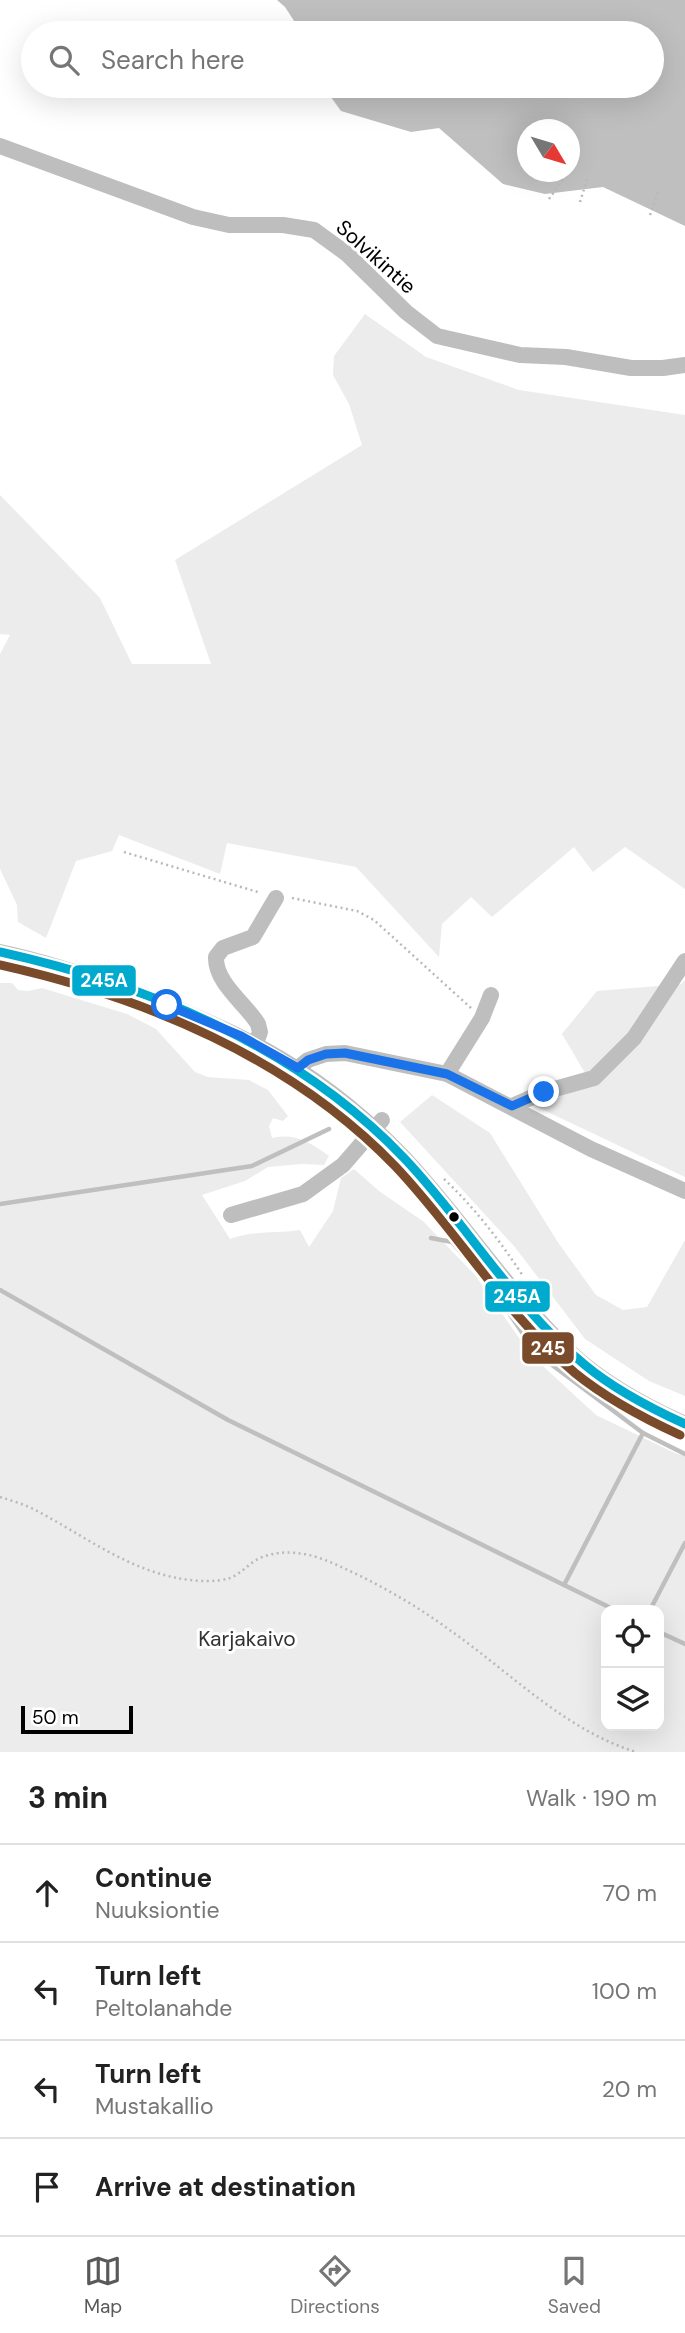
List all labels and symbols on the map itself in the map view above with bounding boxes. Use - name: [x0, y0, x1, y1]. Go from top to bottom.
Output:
- north arrow: [517, 119, 580, 182]
- street label: Solvikintie: [330, 214, 422, 300]
- line badge: 245A: [71, 964, 137, 997]
- text: 245A: [80, 968, 128, 993]
- route start: [151, 989, 182, 1020]
- route end: [528, 1076, 559, 1107]
- unlabelled marker: [447, 1210, 461, 1224]
- line badge: 245A: [484, 1280, 551, 1313]
- text: 245A: [493, 1284, 541, 1309]
- line badge: 245: [521, 1331, 575, 1365]
- text: 245: [531, 1336, 566, 1361]
- park label: Karjakaivo: [198, 1625, 296, 1653]
- scale bar: [21, 1703, 133, 1735]

